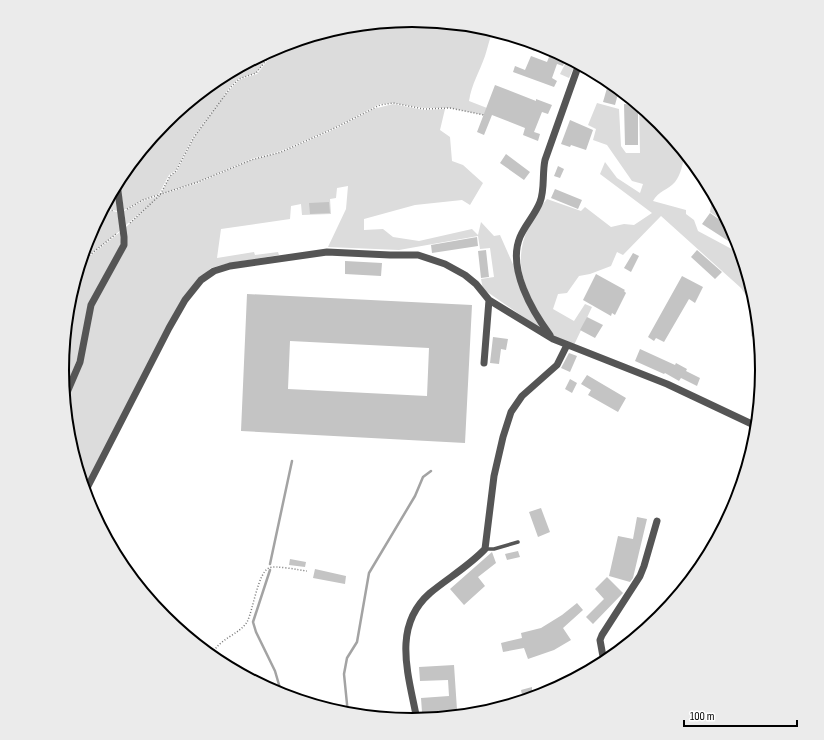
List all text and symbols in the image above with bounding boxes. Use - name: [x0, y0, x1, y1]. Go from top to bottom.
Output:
- scale bar: [684, 702, 797, 728]
- text: 100 m: [690, 709, 715, 724]

